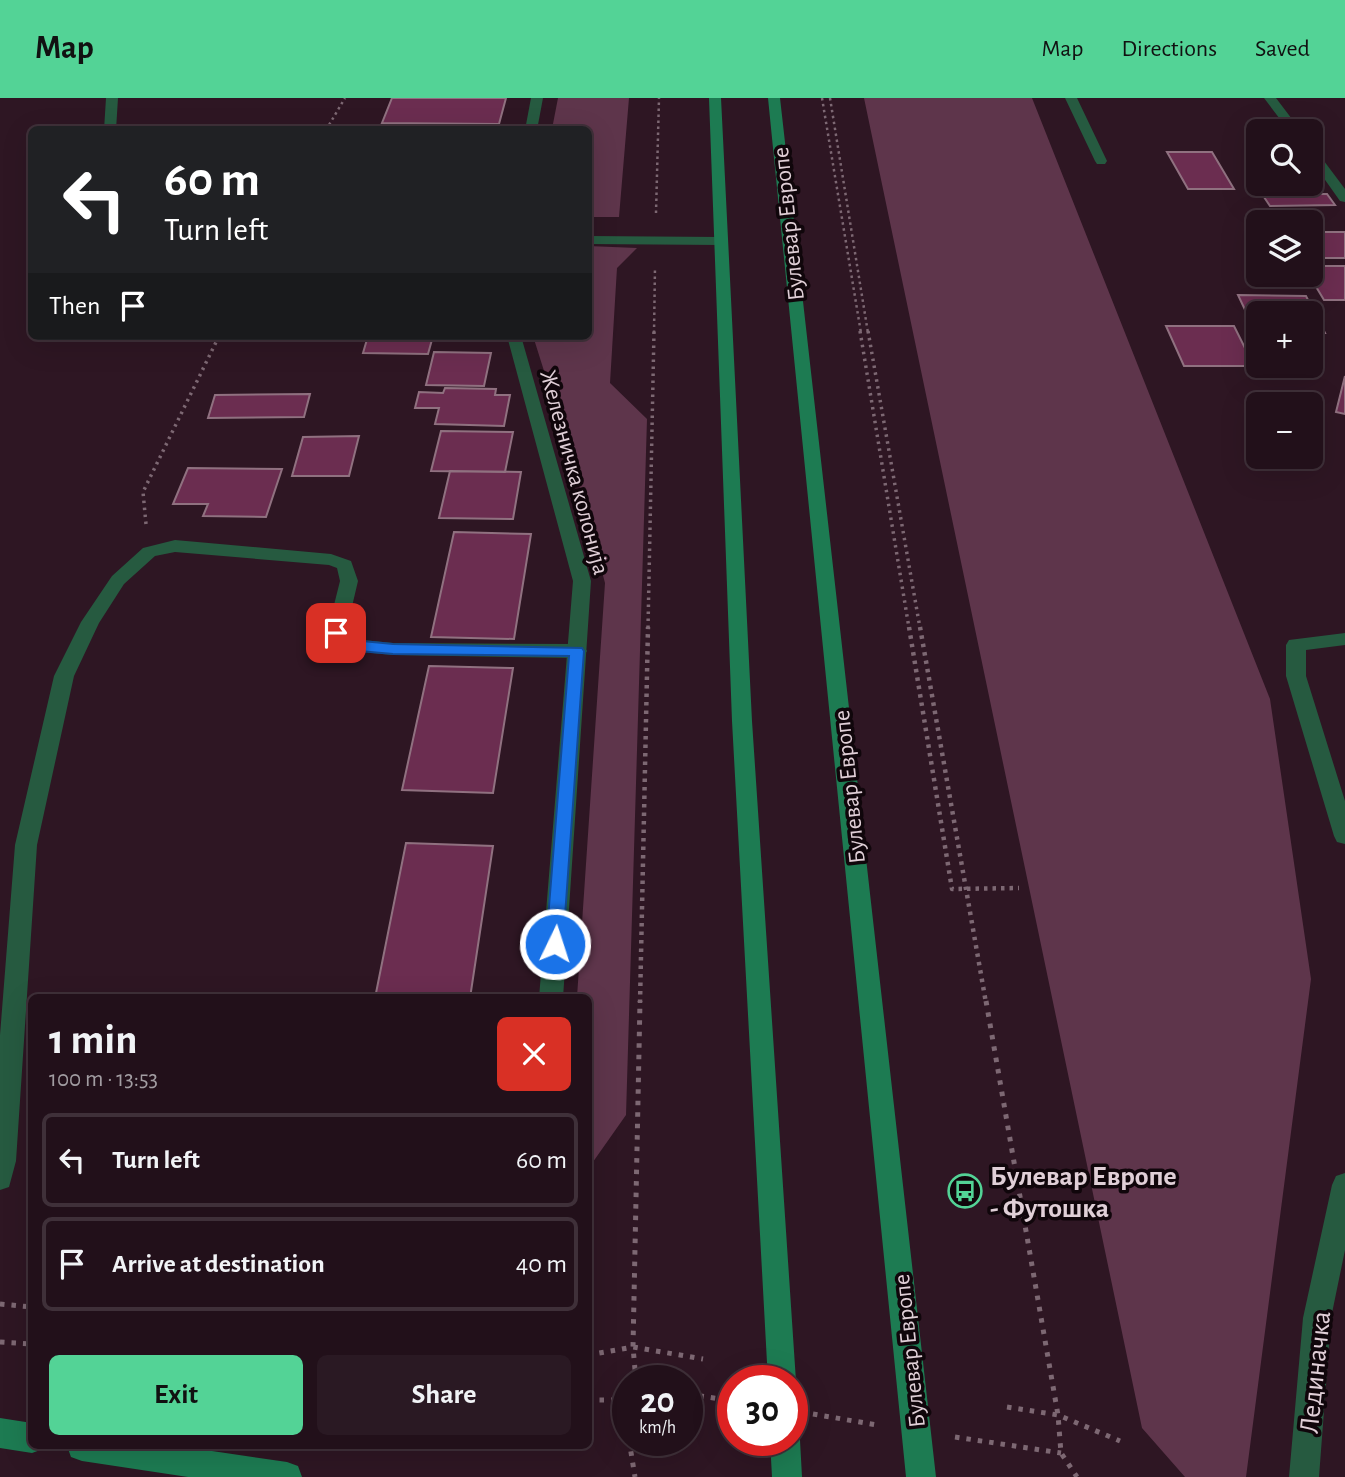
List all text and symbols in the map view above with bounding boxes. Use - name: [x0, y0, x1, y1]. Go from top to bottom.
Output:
- text: Map: [35, 32, 94, 65]
- text: Map: [1041, 37, 1083, 61]
- text: Directions: [1121, 37, 1217, 61]
- text: Saved: [1255, 37, 1310, 61]
- map controls: [1246, 119, 1323, 469]
- button: search: [1246, 119, 1323, 196]
- street label: Булевар Европе: [769, 146, 809, 302]
- icon: left: [49, 154, 140, 245]
- text: 60 m: [164, 156, 260, 205]
- button: layers: [1246, 210, 1323, 287]
- text: Turn left: [164, 214, 268, 246]
- icon: arrive: [114, 287, 152, 325]
- text: Then: [49, 293, 100, 319]
- button: +: [1246, 301, 1323, 378]
- street label: Железничка колонија: [535, 367, 613, 577]
- button: −: [1246, 392, 1323, 469]
- pin: [306, 603, 366, 663]
- icon: arrive: [317, 614, 355, 652]
- street label: Булевар Европе: [830, 709, 870, 865]
- position arrow: [518, 907, 592, 981]
- button: close: [497, 1017, 571, 1091]
- text: 1 min: [49, 1019, 138, 1061]
- text: 100 m · 13:53: [49, 1068, 158, 1091]
- icon: left: [53, 1141, 91, 1179]
- text: Turn left: [112, 1147, 200, 1173]
- text: 60 m: [516, 1147, 567, 1173]
- place label: Булевар Европе - Футошка: [990, 1163, 1177, 1223]
- bus stop icon: Булевар Европе - Футошка: [946, 1172, 984, 1210]
- icon: arrive: [53, 1245, 91, 1283]
- text: Arrive at destination: [112, 1251, 325, 1277]
- text: 40 m: [516, 1251, 567, 1277]
- street label: Булевар Европе: [890, 1273, 930, 1429]
- street label: Лединачка: [1296, 1309, 1336, 1435]
- button: Exit: [49, 1355, 303, 1435]
- button: Share: [317, 1355, 571, 1435]
- speed limit sign: 30: [717, 1365, 808, 1456]
- text: 20: [640, 1384, 675, 1419]
- text: km/h: [639, 1419, 676, 1437]

